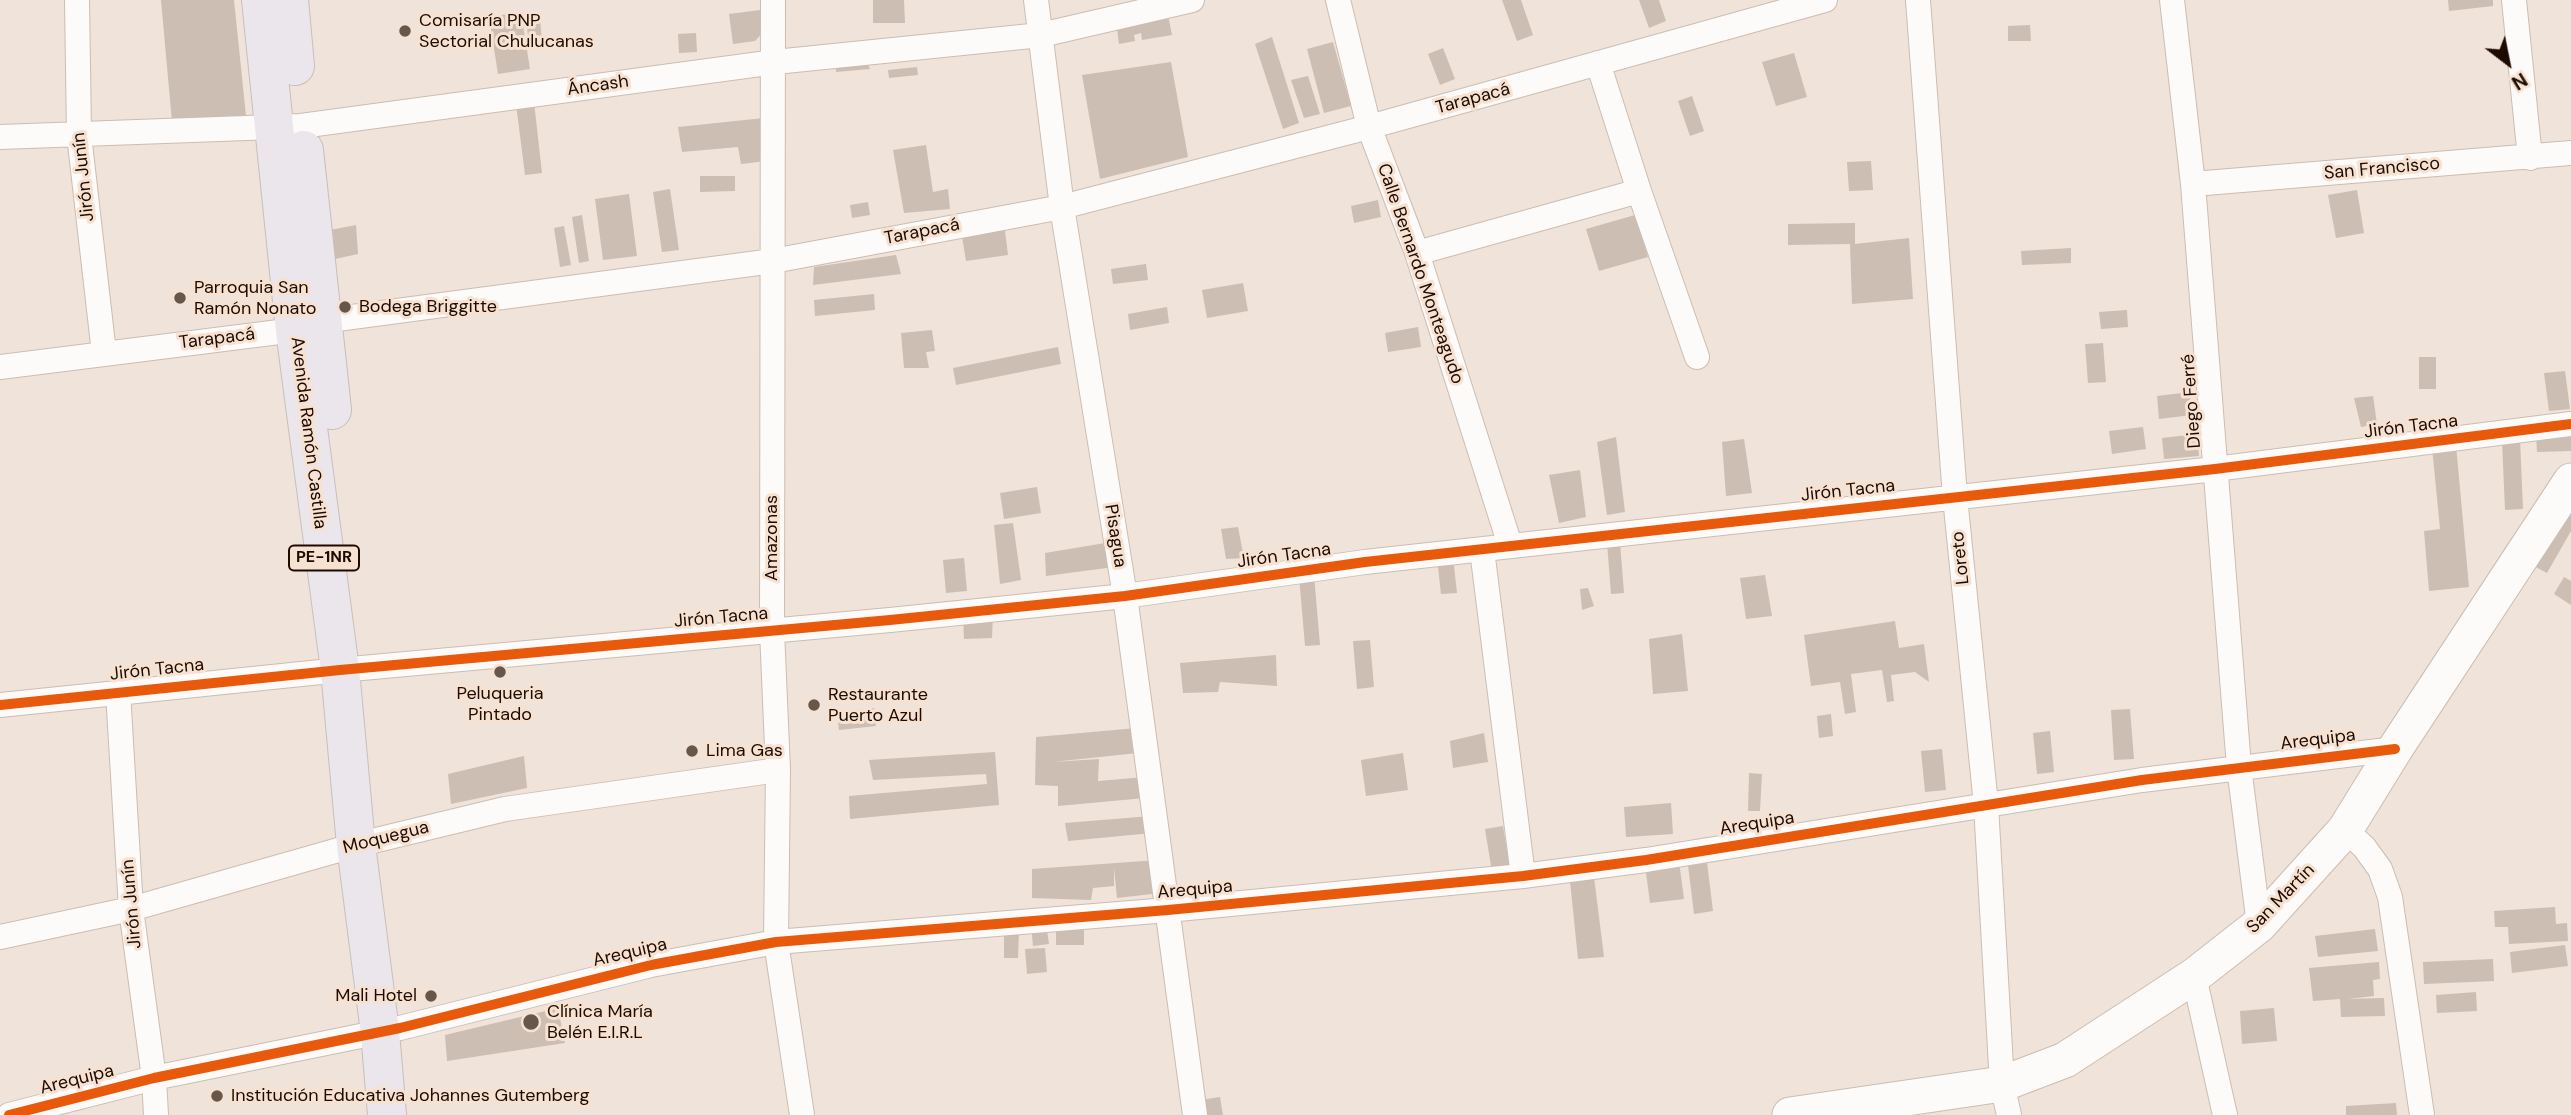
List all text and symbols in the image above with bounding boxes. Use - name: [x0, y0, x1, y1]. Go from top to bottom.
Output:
- place label: Comisaría PNP Sectorial Chulucanas: [419, 10, 594, 52]
- marker: Comisaría PNP Sectorial Chulucanas: [397, 23, 413, 39]
- north arrow: [2473, 28, 2543, 98]
- text: N: [2507, 67, 2532, 96]
- street label: Áncash: [566, 71, 630, 101]
- street label: Tarapacá: [1433, 79, 1513, 119]
- street label: Jirón Junín: [69, 131, 99, 223]
- street label: San Francisco: [2323, 153, 2441, 185]
- street label: Calle Bernardo Monteagudo: [1372, 161, 1468, 387]
- street label: Tarapacá: [883, 214, 961, 250]
- place label: Parroquia San Ramón Nonato: [194, 277, 317, 320]
- marker: Parroquia San Ramón Nonato: [172, 290, 188, 306]
- place label: Bodega Briggitte: [359, 296, 497, 318]
- marker: Bodega Briggitte: [337, 299, 353, 315]
- street label: Tarapacá: [178, 324, 256, 354]
- street label: Avenida Ramón Castilla: [285, 336, 331, 530]
- street label: Diego Ferré: [2178, 353, 2206, 449]
- street label: Jirón Tacna: [2363, 411, 2459, 443]
- street label: Jirón Tacna: [1800, 475, 1896, 507]
- street label: Amazonas: [761, 495, 783, 581]
- street label: Pisagua: [1099, 503, 1131, 569]
- street label: Loreto: [1947, 530, 1975, 586]
- street label: Jirón Tacna: [1236, 539, 1332, 573]
- road number: PE-1NR: [289, 545, 359, 570]
- street label: Jirón Tacna: [673, 603, 769, 633]
- street label: Jirón Tacna: [109, 654, 205, 686]
- marker: Peluqueria Pintado: [492, 664, 508, 680]
- place label: Peluqueria Pintado: [456, 683, 544, 726]
- place label: Restaurante Puerto Azul: [828, 684, 928, 726]
- marker: Restaurante Puerto Azul: [806, 697, 822, 713]
- street label: Arequipa: [2279, 725, 2357, 755]
- place label: Lima Gas: [706, 740, 783, 762]
- marker: Lima Gas: [684, 743, 700, 759]
- street label: Arequipa: [1718, 807, 1796, 841]
- street label: Moquegua: [341, 817, 431, 859]
- street label: Jirón Junín: [117, 858, 147, 950]
- street label: San Martín: [2243, 860, 2319, 938]
- street label: Arequipa: [1156, 876, 1234, 904]
- street label: Arequipa: [591, 934, 669, 972]
- place label: Mali Hotel: [335, 985, 417, 1007]
- marker: Mali Hotel: [423, 988, 439, 1004]
- place label: Clínica María Belén E.I.R.L: [547, 1001, 653, 1044]
- marker: Clínica María Belén E.I.R.L: [521, 1012, 541, 1032]
- street label: Arequipa: [38, 1060, 116, 1100]
- place label: Institución Educativa Johannes Gutemberg: [231, 1085, 589, 1107]
- marker: Institución Educativa Johannes Gutemberg: [209, 1088, 225, 1104]

